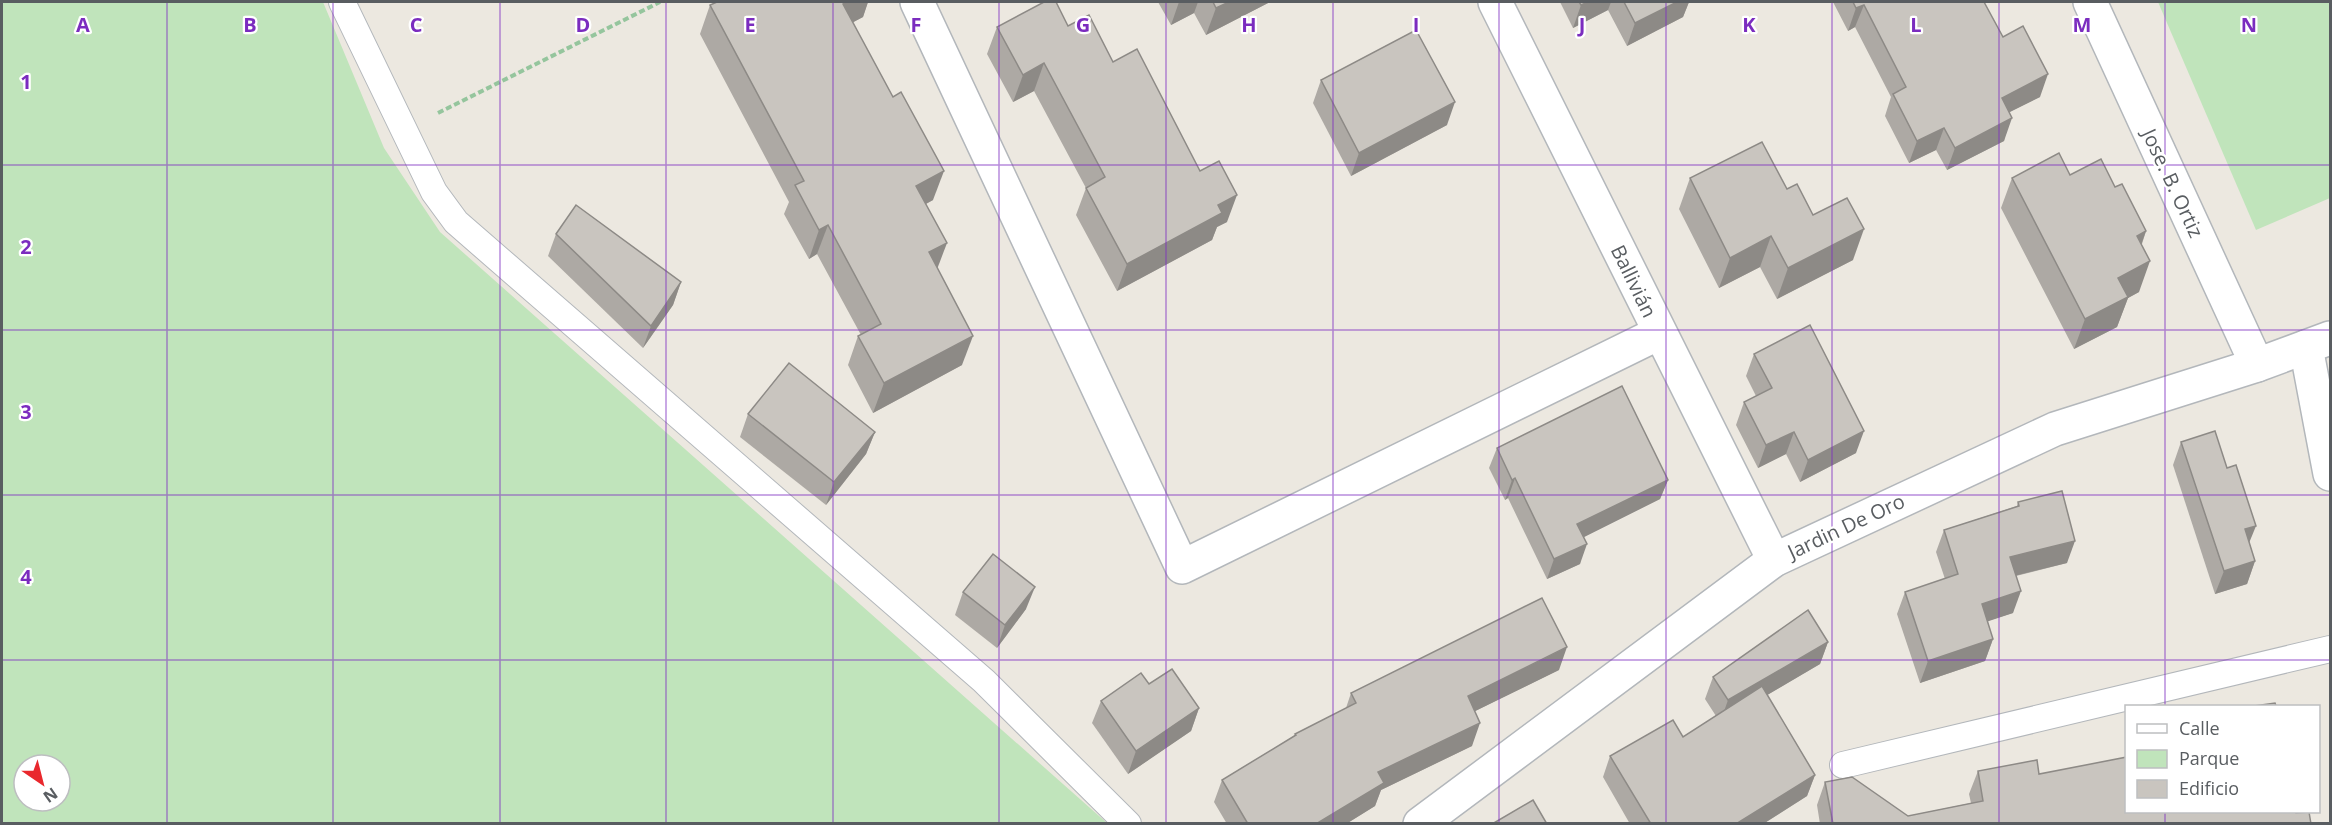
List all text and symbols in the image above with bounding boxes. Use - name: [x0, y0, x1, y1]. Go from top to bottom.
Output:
- text: A: [76, 11, 90, 38]
- text: B: [243, 11, 257, 38]
- text: C: [410, 11, 423, 38]
- text: D: [576, 11, 590, 38]
- text: E: [744, 11, 756, 38]
- text: F: [911, 11, 921, 38]
- text: G: [1076, 11, 1090, 38]
- text: H: [1241, 11, 1257, 38]
- text: I: [1413, 11, 1419, 38]
- text: J: [1577, 11, 1585, 38]
- text: K: [1742, 11, 1756, 38]
- text: L: [1910, 11, 1922, 38]
- text: M: [2073, 11, 2091, 38]
- text: N: [2241, 11, 2257, 38]
- text: 1: [20, 68, 32, 95]
- street label: Jose. B. Ortiz: [2135, 122, 2210, 242]
- text: 2: [20, 233, 32, 260]
- street label: Ballivián: [1605, 240, 1663, 322]
- text: 3: [20, 398, 32, 425]
- street label: Jardin De Oro: [1781, 487, 1909, 566]
- text: 4: [20, 563, 32, 590]
- legend: [2125, 705, 2320, 813]
- text: Calle: [2179, 716, 2220, 740]
- text: Parque: [2179, 746, 2239, 770]
- north arrow: [12, 753, 72, 813]
- text: Edificio: [2179, 776, 2239, 800]
- text: N: [39, 783, 62, 808]

